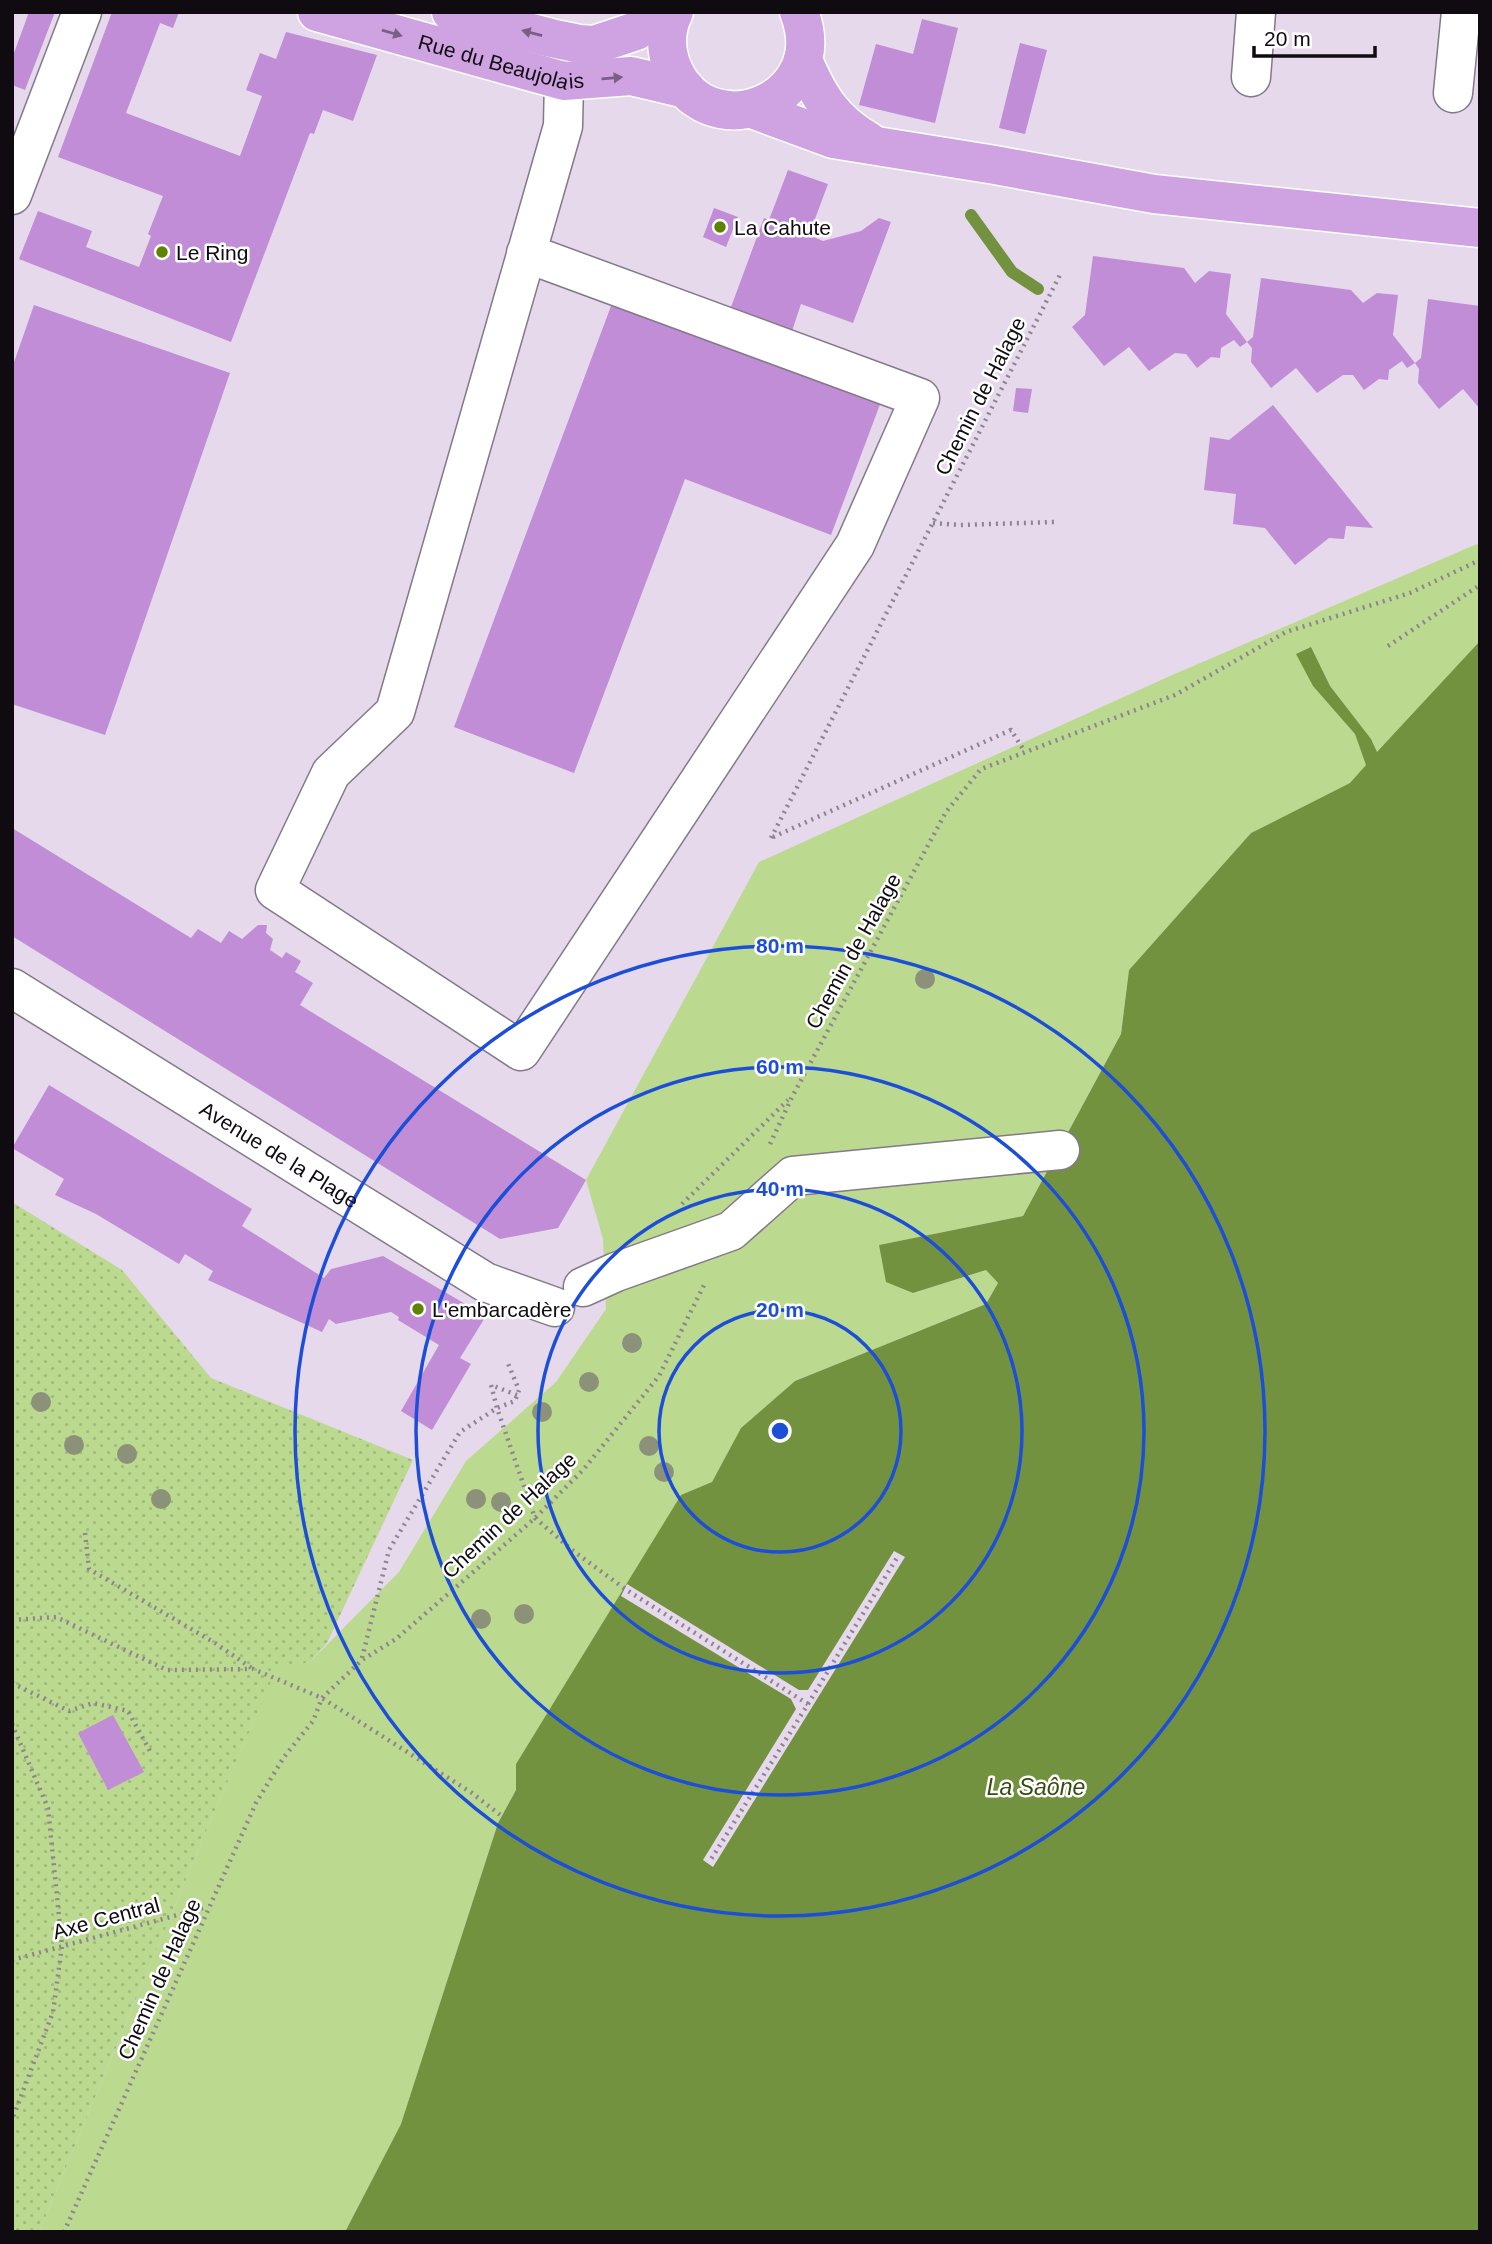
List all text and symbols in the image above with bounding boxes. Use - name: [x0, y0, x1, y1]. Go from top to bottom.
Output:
- scale bar: [1254, 14, 1375, 58]
- one-way arrow: [521, 27, 543, 38]
- text: 20 m: [1264, 27, 1311, 50]
- one-way arrow: [381, 28, 403, 39]
- street label: Rue du Beaujolais: [416, 29, 585, 93]
- one-way arrow: [602, 72, 624, 83]
- place label: La Cahute: [734, 216, 831, 239]
- marker: La Cahute: [712, 219, 728, 235]
- place label: Le Ring: [176, 241, 248, 264]
- marker: Le Ring: [154, 244, 170, 260]
- street label: Chemin de Halage: [930, 313, 1030, 479]
- street label: Chemin de Halage: [801, 869, 905, 1033]
- text: 80 m: [756, 934, 804, 957]
- text: 60 m: [756, 1055, 804, 1078]
- street label: Avenue de la Plage: [196, 1097, 363, 1212]
- text: 40 m: [756, 1177, 804, 1200]
- place label: L'embarcadère: [432, 1298, 571, 1321]
- text: 20 m: [756, 1298, 804, 1321]
- marker: L'embarcadère: [410, 1301, 426, 1317]
- centre of rings: [768, 1419, 792, 1443]
- street label: Chemin de Halage: [438, 1447, 580, 1583]
- water label: La Saône: [987, 1774, 1085, 1800]
- street label: Axe Central: [50, 1893, 162, 1943]
- street label: Chemin de Halage: [113, 1895, 205, 2063]

